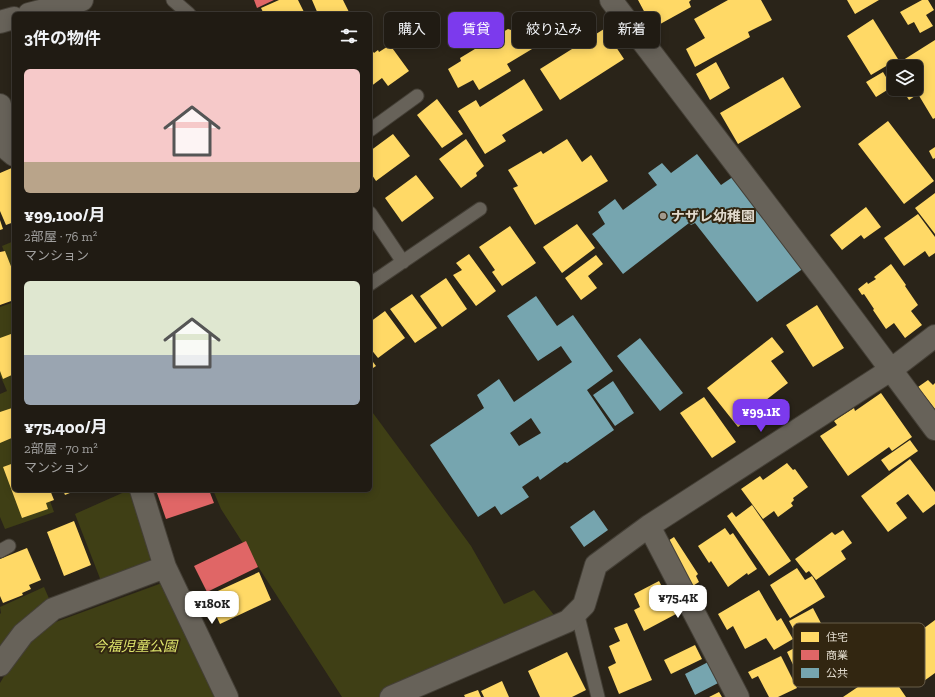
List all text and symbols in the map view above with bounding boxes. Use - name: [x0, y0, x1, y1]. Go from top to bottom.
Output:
- chip: 購入: [384, 12, 440, 48]
- chip: 賃貸: [448, 12, 504, 48]
- chip: 絞り込み: [512, 12, 596, 48]
- chip: 新着: [604, 12, 660, 48]
- icon: filters: [338, 25, 360, 47]
- text: 3件の物件: [24, 28, 101, 48]
- map controls: [887, 60, 923, 96]
- button: layers: [887, 60, 923, 96]
- icon: home: [156, 95, 228, 167]
- text: ¥99,100/月: [24, 205, 106, 225]
- place label: ナザレ幼稚園: [671, 208, 755, 225]
- marker: ナザレ幼稚園: [658, 211, 668, 221]
- text: 2部屋 · 76 m²: [24, 229, 97, 244]
- text: マンション: [24, 248, 89, 263]
- icon: home: [156, 307, 228, 379]
- pin: ¥99.1K: [728, 399, 794, 433]
- text: ¥99.1K: [742, 404, 780, 419]
- text: ¥75,400/月: [24, 417, 108, 437]
- text: 2部屋 · 70 m²: [24, 441, 98, 456]
- text: マンション: [24, 460, 89, 475]
- pin: ¥75.4K: [645, 585, 711, 619]
- text: ¥75.4K: [658, 590, 698, 605]
- pin: ¥180K: [184, 591, 240, 625]
- text: ¥180K: [194, 596, 230, 611]
- legend: [793, 623, 925, 687]
- text: 住宅: [826, 631, 848, 644]
- park label: 今福児童公園: [93, 638, 179, 655]
- text: 商業: [826, 649, 848, 662]
- text: 公共: [826, 667, 848, 680]

